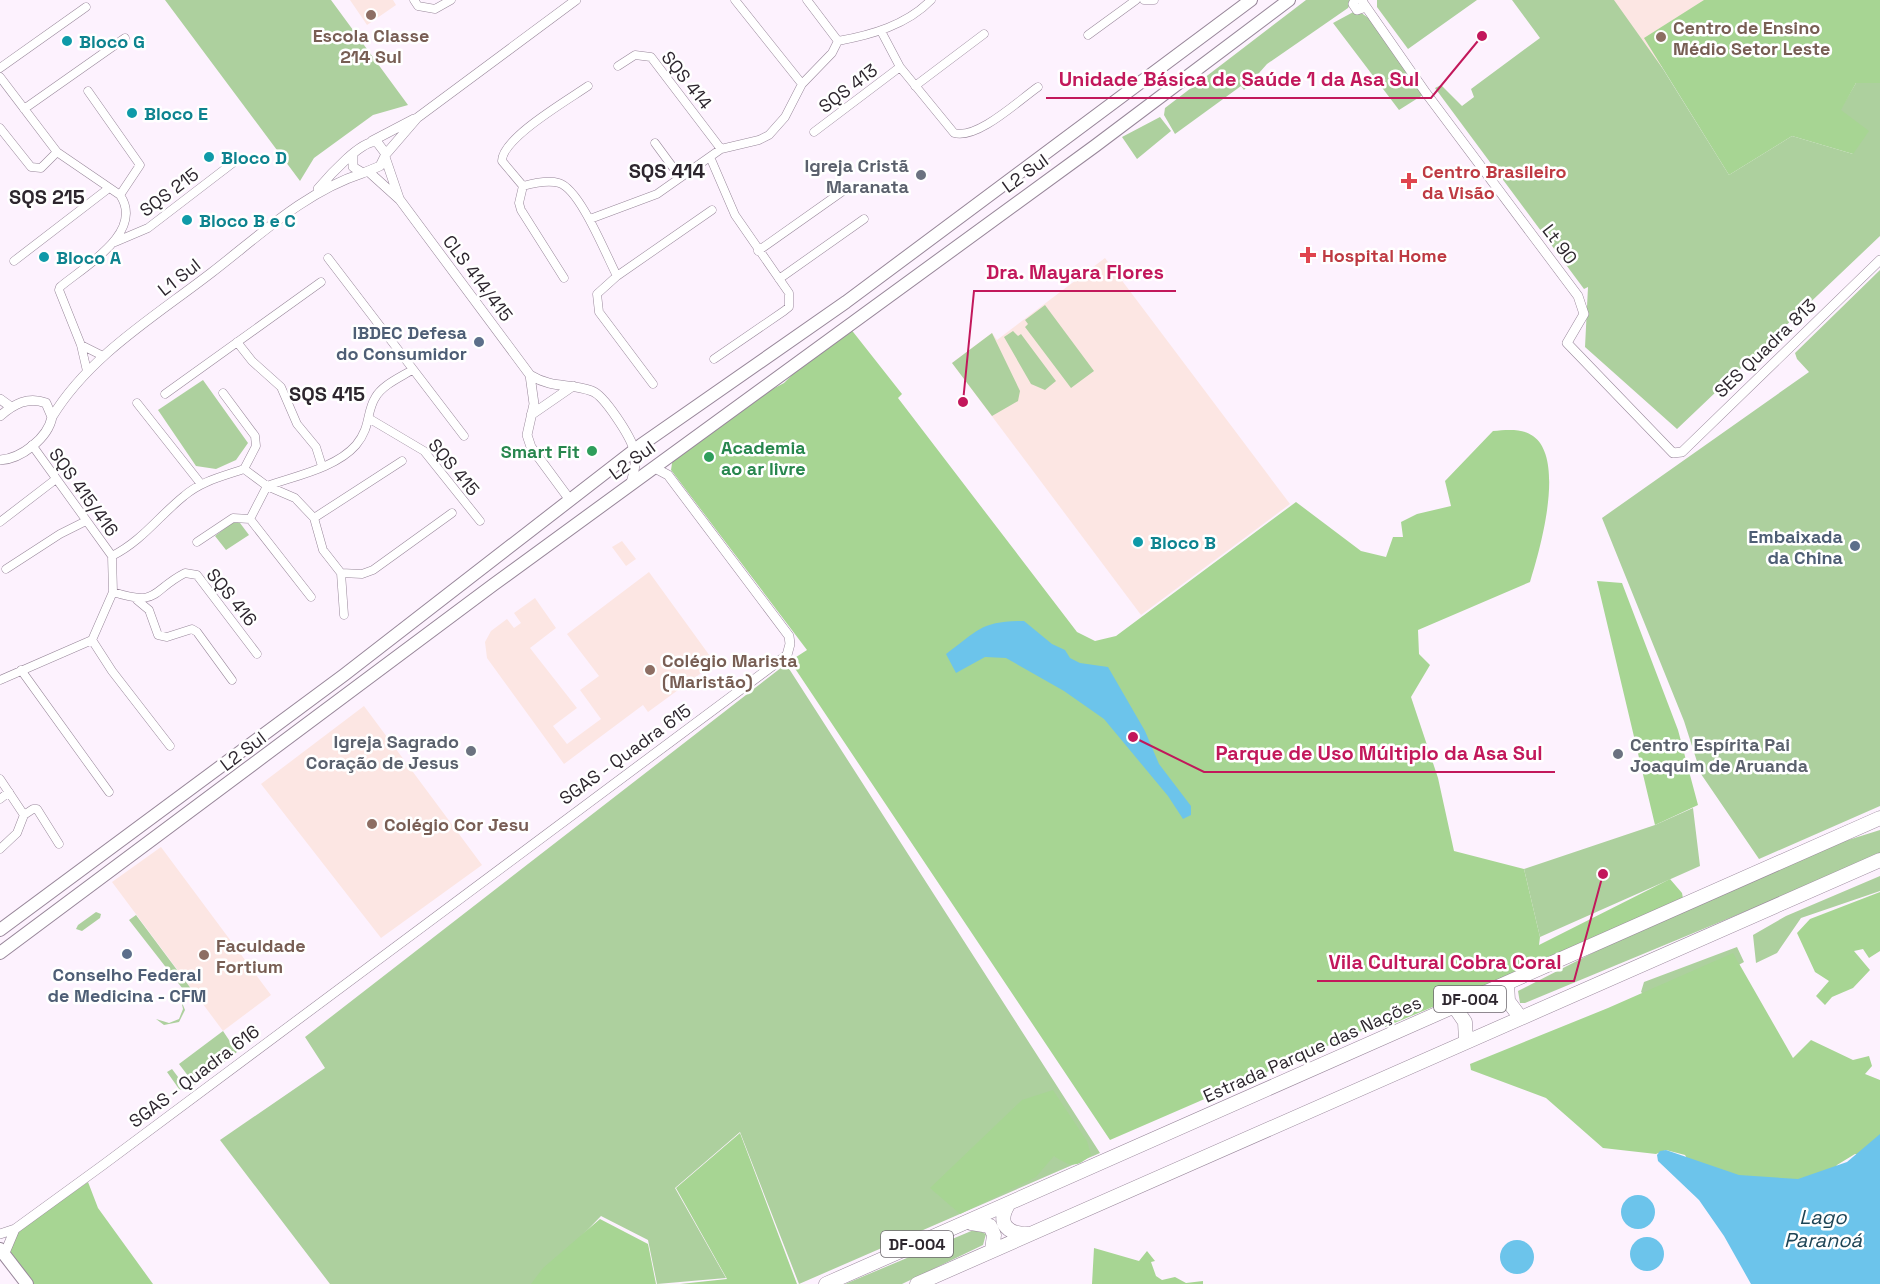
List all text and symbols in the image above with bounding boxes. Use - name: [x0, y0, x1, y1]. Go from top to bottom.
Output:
- marker: Escola Classe 214 Sul: [364, 8, 378, 22]
- place label: Centro de Ensino Médio Setor Leste: [1673, 16, 1830, 60]
- place label: Escola Classe 214 Sul: [313, 24, 429, 68]
- place label: Bloco G: [79, 30, 145, 53]
- marker: Centro de Ensino Médio Setor Leste: [1654, 30, 1668, 44]
- marker: Bloco G: [60, 34, 74, 48]
- street label: SQS 414: [657, 46, 717, 114]
- street label: SQS 413: [814, 58, 882, 118]
- callout: Unidade Básica de Saúde 1 da Asa Sul: [1046, 60, 1431, 98]
- text: Unidade Básica de Saúde 1 da Asa Sul: [1059, 66, 1419, 92]
- place label: Bloco E: [144, 102, 208, 125]
- marker: Bloco E: [125, 106, 139, 120]
- place label: Bloco D: [221, 146, 287, 169]
- street label: L2 Sul: [997, 148, 1053, 198]
- marker: Bloco D: [202, 150, 216, 164]
- place label: Igreja Cristã Maranata: [804, 154, 910, 198]
- district label: SQS 414: [629, 158, 706, 184]
- place label: Centro Brasileiro da Visão: [1422, 160, 1567, 204]
- street label: SQS 215: [135, 162, 203, 222]
- marker: Igreja Cristã Maranata: [914, 168, 928, 182]
- marker: Centro Brasileiro da Visão: [1400, 172, 1418, 190]
- district label: SQS 215: [9, 184, 85, 210]
- place label: Bloco B e C: [199, 209, 296, 232]
- marker: Bloco B e C: [180, 213, 194, 227]
- street label: Lt 90: [1537, 219, 1583, 269]
- street label: CLS 414/415: [438, 230, 518, 326]
- place label: Hospital Home: [1322, 244, 1447, 267]
- place label: Bloco A: [56, 246, 122, 269]
- marker: Hospital Home: [1299, 246, 1317, 264]
- marker: Bloco A: [37, 250, 51, 264]
- street label: L1 Sul: [153, 253, 205, 301]
- callout: Dra. Mayara Flores: [974, 253, 1176, 291]
- text: Dra. Mayara Flores: [986, 259, 1164, 285]
- street label: SES Quadra 813: [1709, 294, 1821, 402]
- place label: IBDEC Defesa do Consumidor: [336, 321, 468, 365]
- marker: IBDEC Defesa do Consumidor: [472, 335, 486, 349]
- district label: SQS 415: [289, 381, 365, 407]
- street label: SQS 415: [423, 434, 485, 500]
- street label: L2 Sul: [604, 435, 660, 485]
- place label: Academia ao ar livre: [721, 436, 806, 480]
- place label: Smart Fit: [501, 440, 580, 463]
- street label: SQS 415/416: [44, 443, 124, 541]
- marker: Smart Fit: [585, 444, 599, 458]
- marker: Academia ao ar livre: [702, 450, 716, 464]
- place label: Embaixada da China: [1748, 525, 1844, 569]
- place label: Bloco B: [1150, 531, 1216, 554]
- marker: Bloco B: [1131, 535, 1145, 549]
- marker: Embaixada da China: [1848, 539, 1862, 553]
- street label: SQS 416: [202, 563, 262, 631]
- place label: Colégio Marista (Maristão): [662, 649, 798, 693]
- marker: Colégio Marista (Maristão): [643, 663, 657, 677]
- street label: SGAS - Quadra 615: [555, 699, 695, 809]
- street label: L2 Sul: [215, 726, 271, 776]
- place label: Igreja Sagrado Coração de Jesus: [306, 730, 459, 774]
- place label: Centro Espírita Pai Joaquim de Aruanda: [1630, 733, 1809, 777]
- callout: Parque de Uso Múltiplo da Asa Sul: [1204, 734, 1555, 772]
- text: Parque de Uso Múltiplo da Asa Sul: [1215, 740, 1543, 766]
- marker: Igreja Sagrado Coração de Jesus: [464, 744, 478, 758]
- marker: Centro Espírita Pai Joaquim de Aruanda: [1611, 747, 1625, 761]
- place label: Colégio Cor Jesu: [384, 813, 529, 836]
- marker: Colégio Cor Jesu: [365, 817, 379, 831]
- place label: Faculdade Fortium: [216, 934, 306, 978]
- callout: Vila Cultural Cobra Coral: [1317, 943, 1574, 981]
- marker: Conselho Federal de Medicina - CFM: [120, 947, 134, 961]
- marker: Faculdade Fortium: [197, 948, 211, 962]
- text: Vila Cultural Cobra Coral: [1328, 949, 1562, 975]
- place label: Conselho Federal de Medicina - CFM: [48, 963, 206, 1007]
- road number: DF-004: [1434, 986, 1506, 1012]
- street label: Estrada Parque das Nações: [1199, 990, 1425, 1108]
- street label: SGAS - Quadra 616: [124, 1019, 264, 1133]
- water label: Lago Paranoá: [1784, 1204, 1863, 1253]
- road number: DF-004: [881, 1231, 953, 1257]

